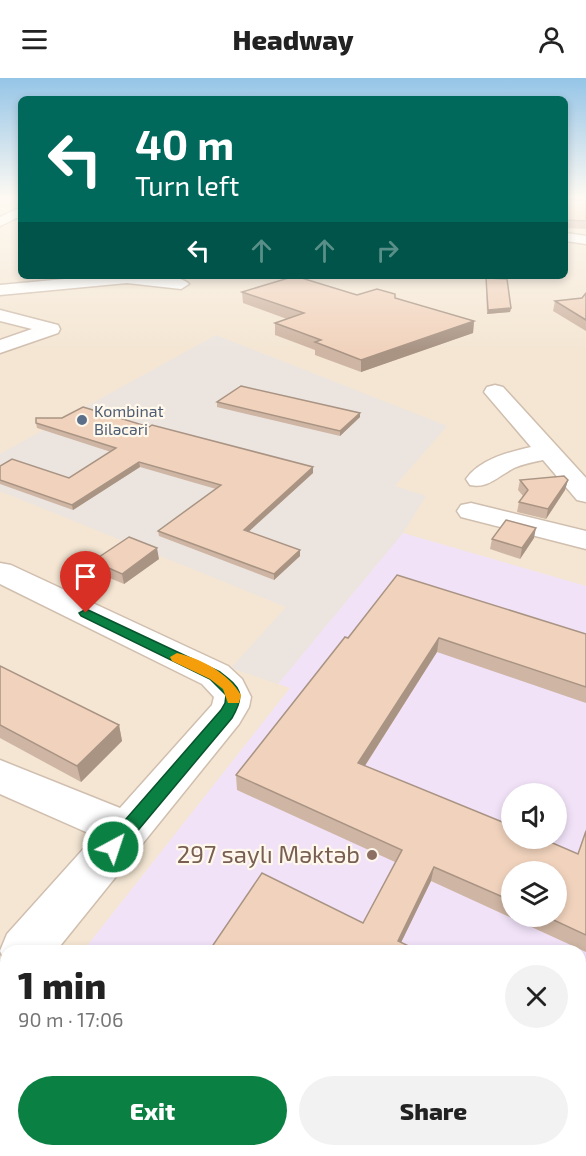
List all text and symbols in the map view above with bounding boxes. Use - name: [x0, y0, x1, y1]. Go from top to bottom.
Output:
- icon: menu: [18, 23, 51, 56]
- text: Headway: [232, 23, 354, 55]
- icon: person: [535, 23, 568, 56]
- text: 40 m: [135, 118, 234, 168]
- icon: left: [36, 120, 114, 198]
- text: Turn left: [135, 169, 239, 201]
- icon: left: [182, 234, 215, 267]
- icon: ahead: [245, 234, 278, 267]
- icon: ahead: [308, 234, 341, 267]
- icon: right: [371, 234, 404, 267]
- place label: Kombinat Biləcəri: [94, 401, 164, 438]
- marker: Kombinat Biləcəri: [75, 413, 89, 427]
- pin: [60, 551, 111, 613]
- icon: arrive: [69, 560, 102, 593]
- map controls: [501, 783, 567, 927]
- button: sound: [501, 783, 567, 849]
- position arrow: [81, 815, 145, 879]
- place label: 297 saylı Məktəb: [177, 839, 360, 868]
- marker: 297 saylı Məktəb: [365, 848, 379, 862]
- button: layers: [501, 861, 567, 927]
- text: 1 min: [18, 963, 106, 1006]
- button: close: [505, 965, 568, 1028]
- text: 90 m · 17:06: [18, 1007, 124, 1031]
- button: Exit: [18, 1076, 287, 1145]
- button: Share: [299, 1076, 568, 1145]

